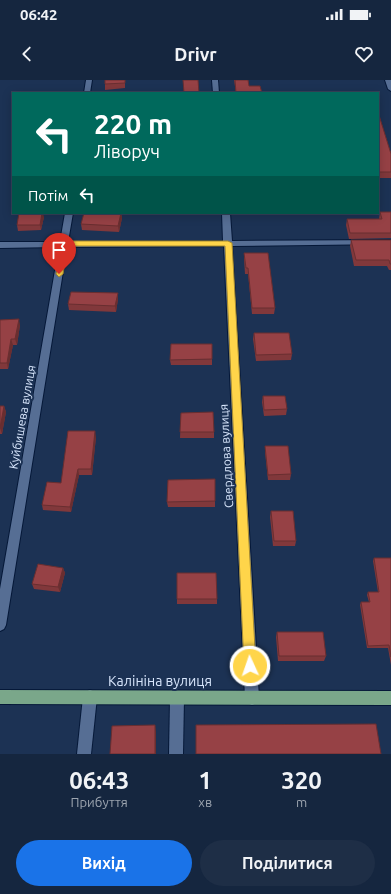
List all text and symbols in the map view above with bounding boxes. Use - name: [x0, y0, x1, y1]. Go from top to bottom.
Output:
- text: 06:42: [20, 6, 58, 23]
- icon: back: [16, 43, 38, 65]
- icon: heart: [353, 43, 375, 65]
- text: Drivr: [174, 44, 217, 64]
- icon: left: [28, 108, 80, 160]
- text: 220 m: [94, 108, 172, 139]
- text: Ліворуч: [94, 141, 160, 161]
- icon: left: [76, 184, 98, 206]
- text: Потім: [28, 187, 68, 204]
- pin: [42, 233, 76, 274]
- icon: arrive: [48, 239, 70, 261]
- street label: Куйбишева вулиця: [6, 364, 38, 470]
- street label: Свердлова вулиця: [217, 404, 235, 508]
- position arrow: [229, 645, 271, 687]
- street label: Калініна вулиця: [108, 673, 212, 689]
- text: 06:43: [69, 767, 129, 794]
- text: 1: [198, 767, 212, 794]
- text: 320: [281, 767, 322, 794]
- text: Прибуття: [71, 795, 128, 809]
- text: хв: [198, 795, 212, 809]
- text: m: [296, 795, 307, 809]
- button: Вихід: [16, 840, 192, 886]
- button: Поділитися: [200, 840, 375, 886]

